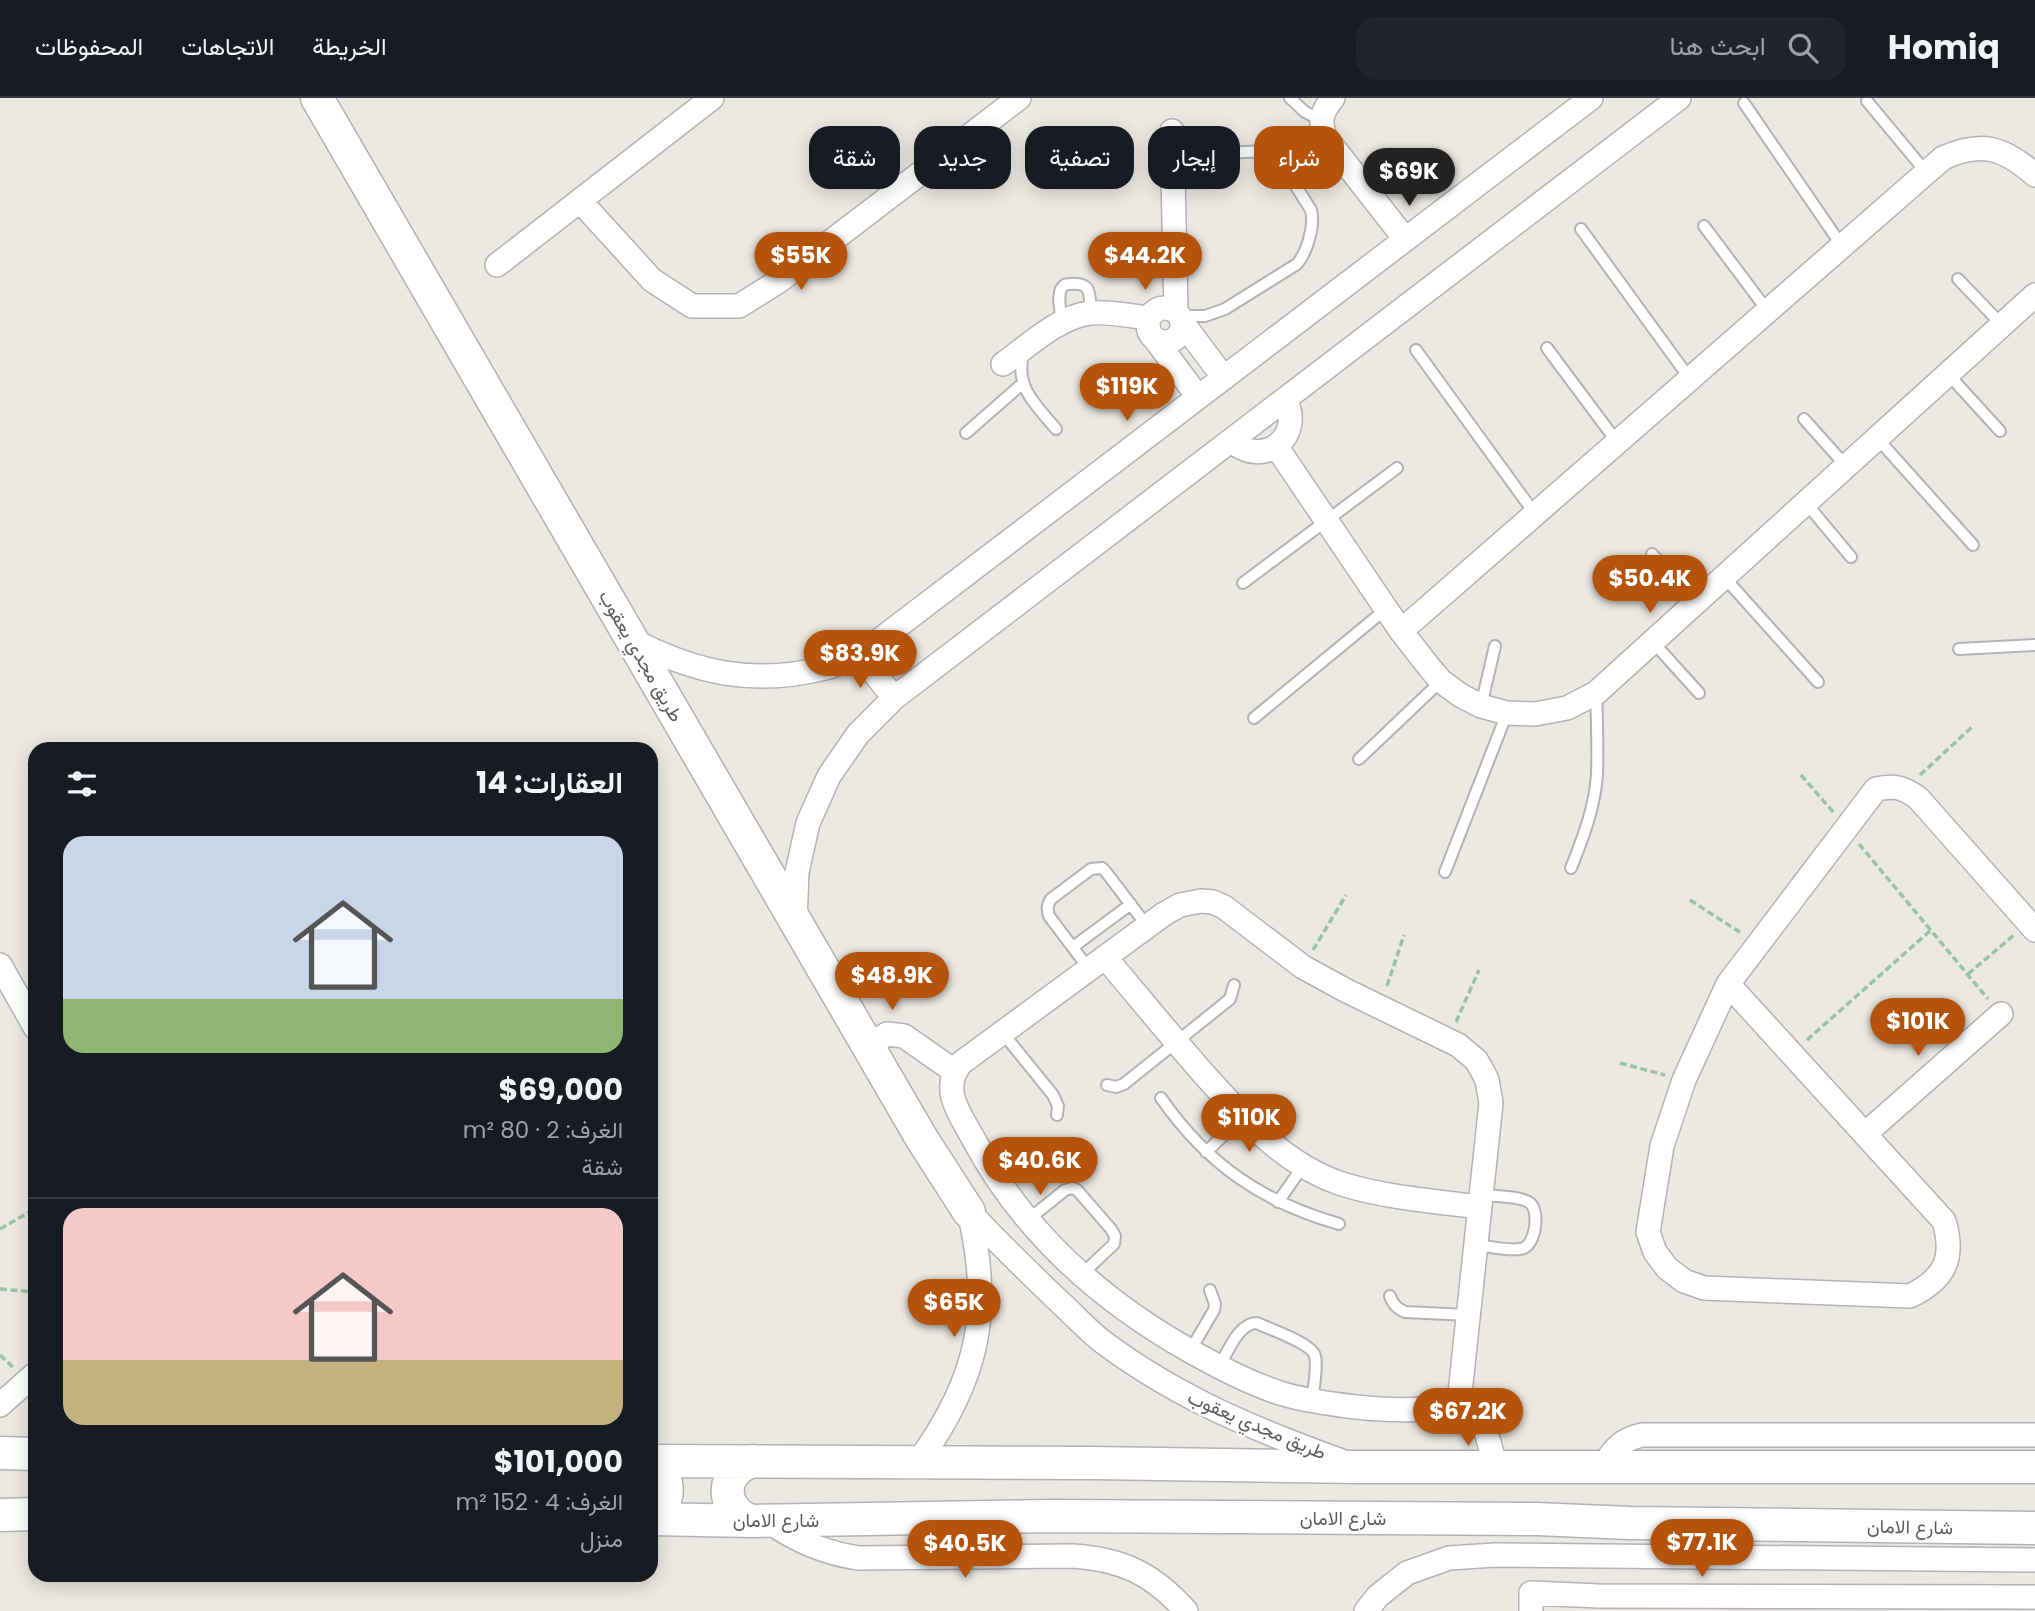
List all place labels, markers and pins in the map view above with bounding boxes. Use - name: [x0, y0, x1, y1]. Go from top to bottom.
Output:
- pin: $69K: [1368, 148, 1450, 208]
- pin: $55K: [760, 232, 842, 292]
- pin: $44.2K: [1088, 232, 1202, 292]
- pin: $119K: [1078, 364, 1176, 423]
- pin: $50.4K: [1593, 556, 1707, 615]
- pin: $83.9K: [803, 630, 917, 690]
- pin: $48.9K: [835, 953, 949, 1012]
- pin: $101K: [1869, 998, 1967, 1058]
- pin: $110K: [1200, 1094, 1298, 1154]
- pin: $40.6K: [983, 1138, 1097, 1197]
- pin: $65K: [913, 1280, 995, 1339]
- pin: $67.2K: [1411, 1388, 1525, 1448]
- pin: $40.5K: [908, 1520, 1022, 1580]
- pin: $77.1K: [1645, 1520, 1759, 1579]

